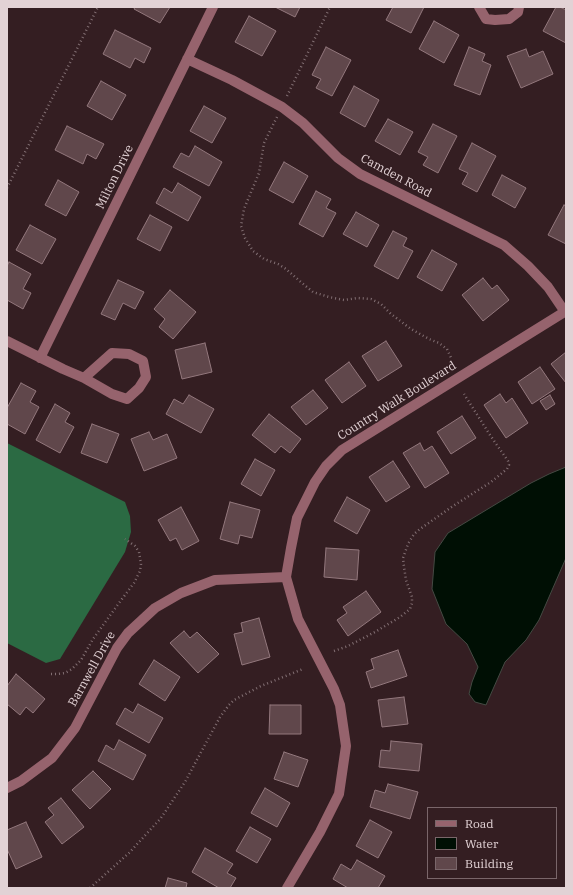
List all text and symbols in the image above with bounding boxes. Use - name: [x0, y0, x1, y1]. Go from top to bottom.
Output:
- street label: Milton Drive: [93, 143, 137, 211]
- street label: Camden Road: [358, 151, 434, 201]
- street label: Country Walk Boulevard: [335, 359, 459, 443]
- street label: Barnwell Drive: [65, 629, 119, 709]
- legend: [427, 807, 557, 879]
- text: Road: [465, 816, 494, 831]
- text: Water: [465, 836, 498, 851]
- text: Building: [465, 856, 513, 871]

